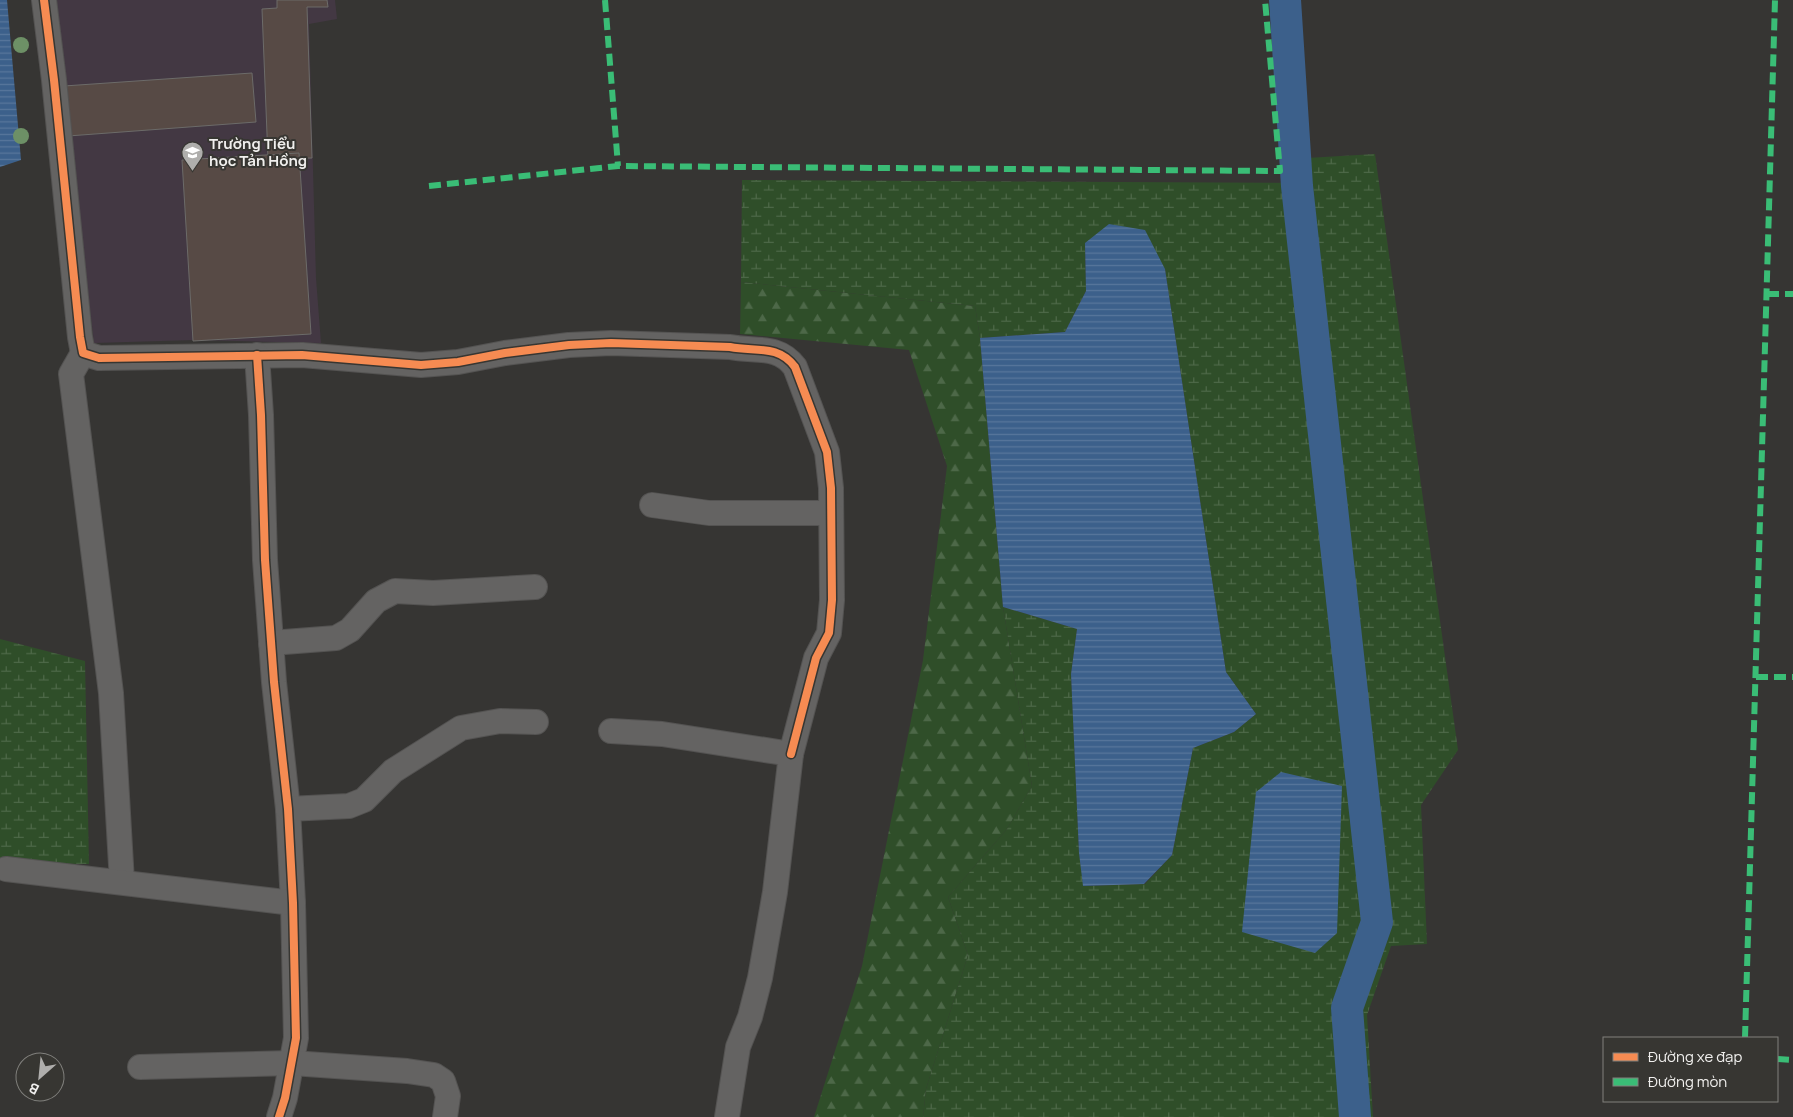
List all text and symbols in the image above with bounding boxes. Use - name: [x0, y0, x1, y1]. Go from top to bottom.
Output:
- place label: Trường Tiểu học Tản Hồng: [209, 133, 307, 171]
- school or university icon: Trường Tiểu học Tản Hồng: [181, 141, 205, 172]
- legend: [1603, 1037, 1778, 1102]
- text: Đường xe đạp: [1648, 1046, 1742, 1067]
- north arrow: [15, 1052, 65, 1102]
- text: Đường mòn: [1648, 1071, 1727, 1092]
- text: B: [25, 1078, 42, 1100]

